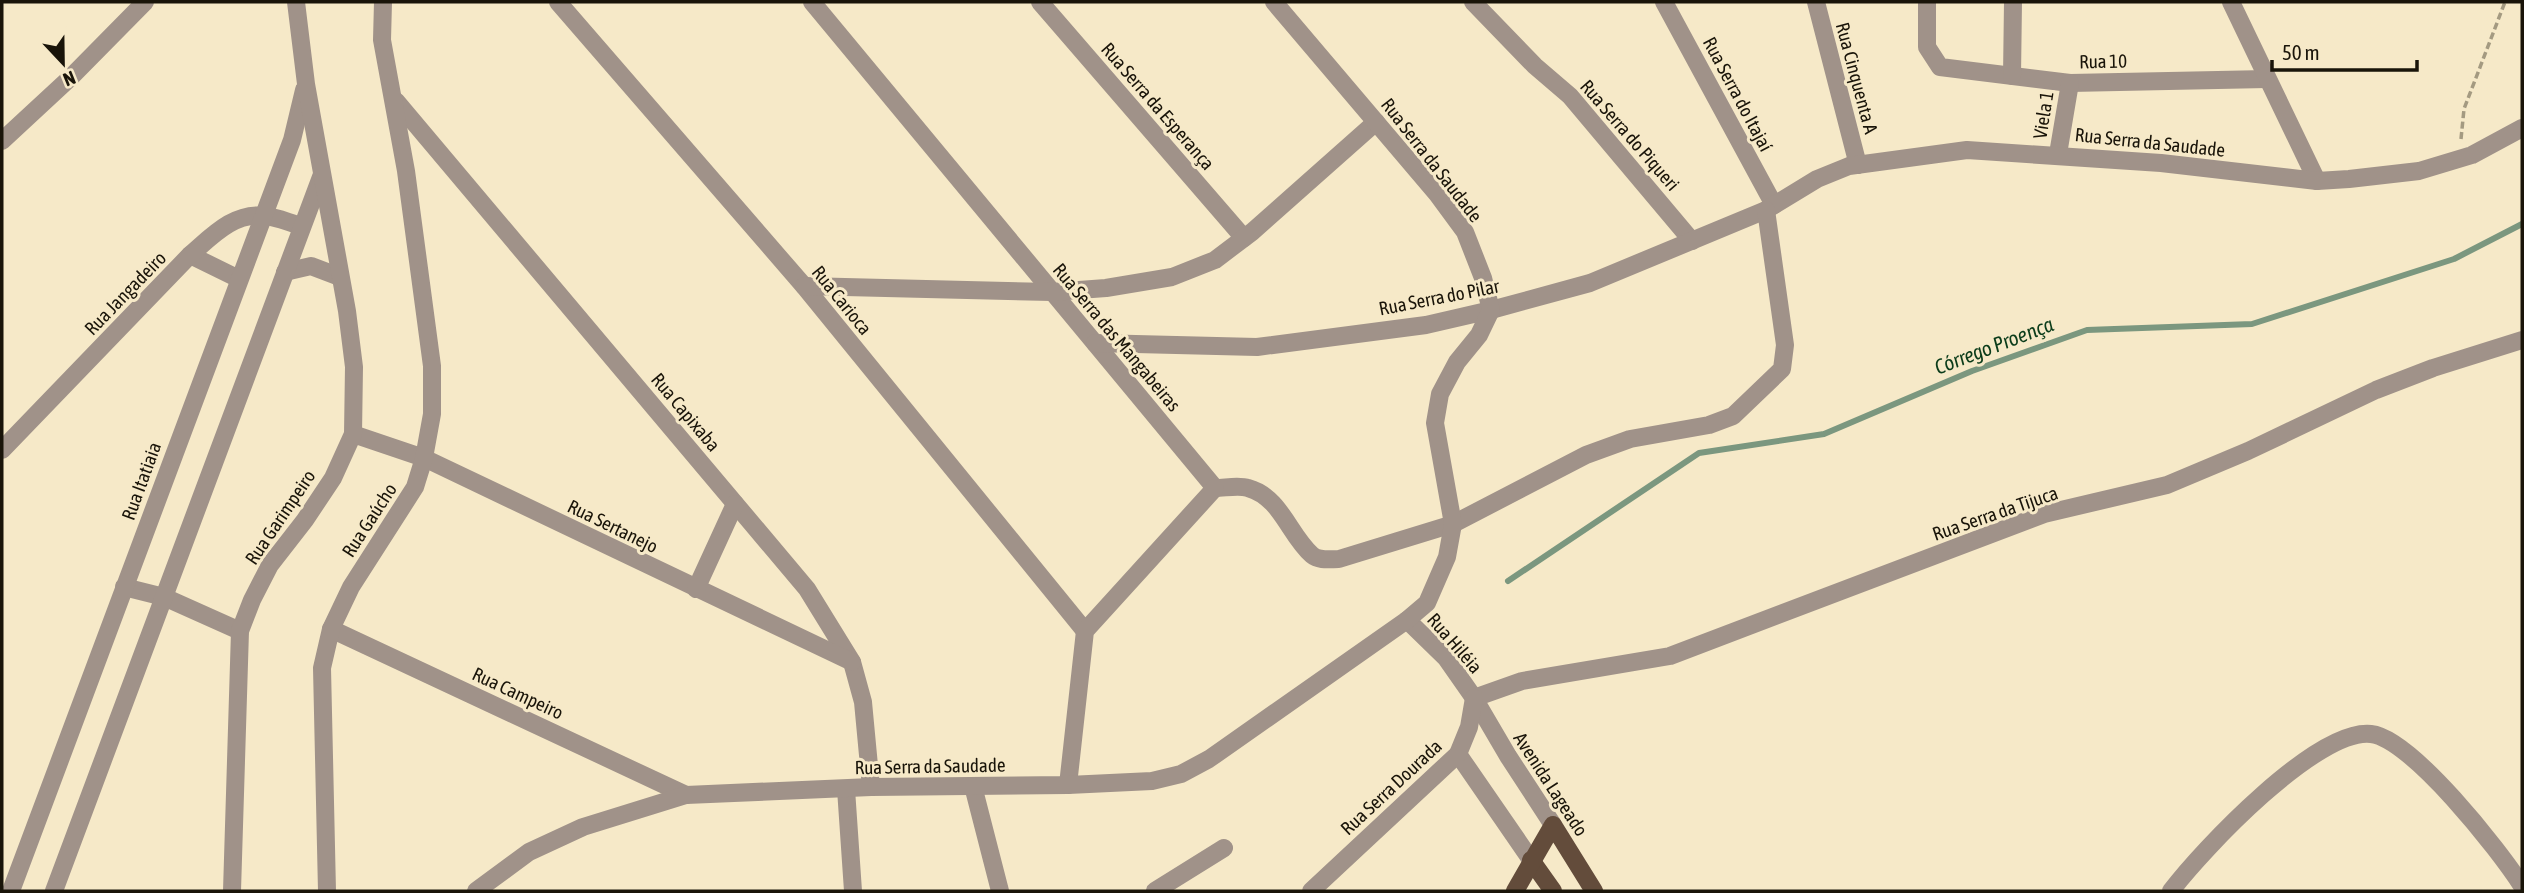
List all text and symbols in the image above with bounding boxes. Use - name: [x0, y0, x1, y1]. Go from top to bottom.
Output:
- street label: Rua Cinquenta A: [1832, 20, 1883, 137]
- north arrow: [28, 28, 98, 98]
- scale bar: [2272, 28, 2417, 72]
- street label: Rua Serra do Itajaí: [1699, 33, 1777, 155]
- street label: Rua Serra da Esperança: [1097, 38, 1219, 174]
- text: 50 m: [2282, 40, 2320, 64]
- street label: Rua 10: [2079, 50, 2127, 72]
- text: N: [60, 66, 79, 91]
- street label: Rua Serra do Piqueri: [1576, 75, 1684, 195]
- street label: Viela 1: [2028, 90, 2058, 140]
- street label: Rua Serra da Saudade: [1377, 94, 1487, 226]
- street label: Rua Serra da Saudade: [2074, 123, 2226, 161]
- street label: Rua Jangadeiro: [80, 247, 170, 339]
- street label: Rua Serra das Mangabeiras: [1049, 259, 1185, 416]
- street label: Rua Carioca: [808, 261, 876, 339]
- street label: Rua Serra do Pilar: [1377, 274, 1502, 319]
- water label: Córrego Proença: [1931, 311, 2057, 379]
- street label: Rua Capixaba: [647, 368, 725, 456]
- street label: Rua Itatiaia: [117, 439, 165, 523]
- street label: Rua Garimpeiro: [240, 466, 320, 568]
- street label: Rua Gaúcho: [337, 479, 401, 561]
- street label: Rua Serra da Tijuca: [1929, 481, 2061, 545]
- street label: Rua Sertanejo: [564, 495, 662, 557]
- street label: Rua Hiléia: [1423, 609, 1487, 677]
- street label: Rua Campeiro: [469, 662, 567, 724]
- street label: Avenida Lageado: [1509, 728, 1593, 840]
- street label: Rua Serra Dourada: [1336, 735, 1446, 839]
- street label: Rua Serra da Saudade: [854, 754, 1006, 778]

